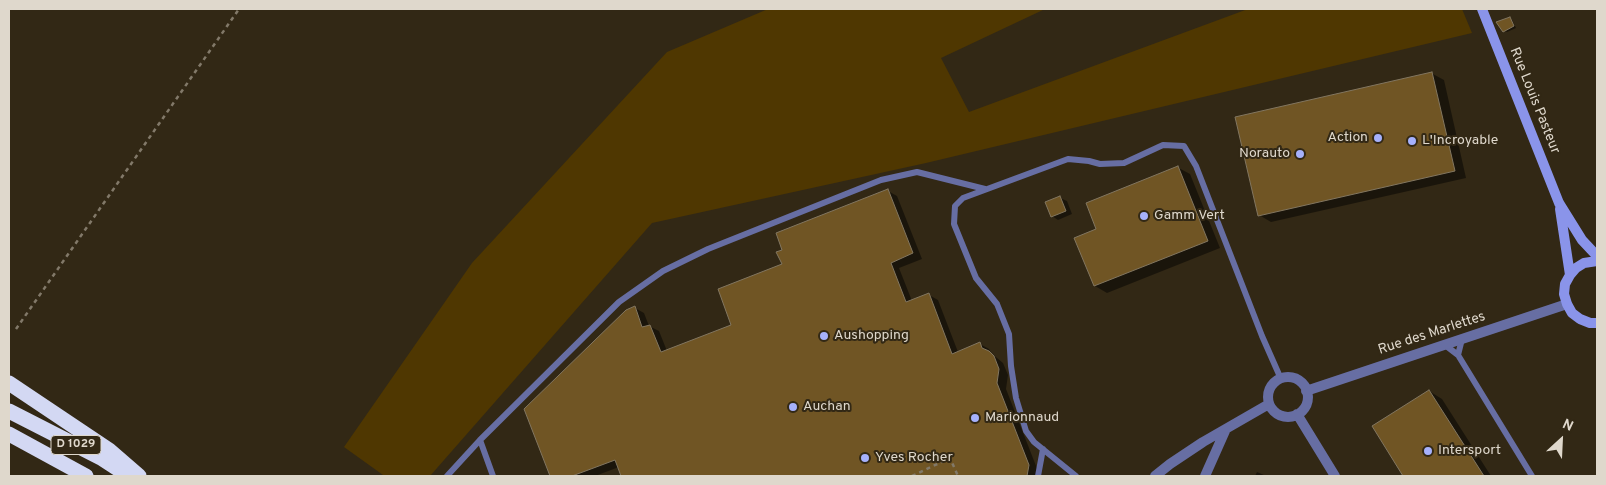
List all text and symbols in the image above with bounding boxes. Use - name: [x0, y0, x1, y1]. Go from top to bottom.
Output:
- street label: Rue Louis Pasteur: [1505, 45, 1563, 157]
- place label: Action: [1328, 130, 1368, 146]
- marker: Action: [1372, 132, 1384, 144]
- place label: L'Incroyable: [1422, 133, 1498, 149]
- marker: L'Incroyable: [1406, 135, 1418, 147]
- place label: Norauto: [1239, 146, 1290, 162]
- marker: Norauto: [1294, 148, 1306, 160]
- place label: Gamm Vert: [1154, 208, 1225, 224]
- marker: Gamm Vert: [1138, 210, 1150, 222]
- street label: Rue des Marlettes: [1376, 309, 1488, 359]
- place label: Aushopping: [834, 328, 909, 344]
- marker: Aushopping: [818, 330, 830, 342]
- place label: Auchan: [803, 399, 851, 415]
- marker: Auchan: [787, 401, 799, 413]
- place label: Marionnaud: [985, 410, 1059, 426]
- marker: Marionnaud: [969, 412, 981, 424]
- north arrow: [1536, 415, 1586, 465]
- text: N: [1559, 416, 1576, 436]
- road number: D 1029: [51, 436, 101, 454]
- place label: Intersport: [1438, 443, 1501, 459]
- marker: Intersport: [1422, 445, 1434, 457]
- place label: Yves Rocher: [875, 450, 953, 466]
- marker: Yves Rocher: [859, 452, 871, 464]

